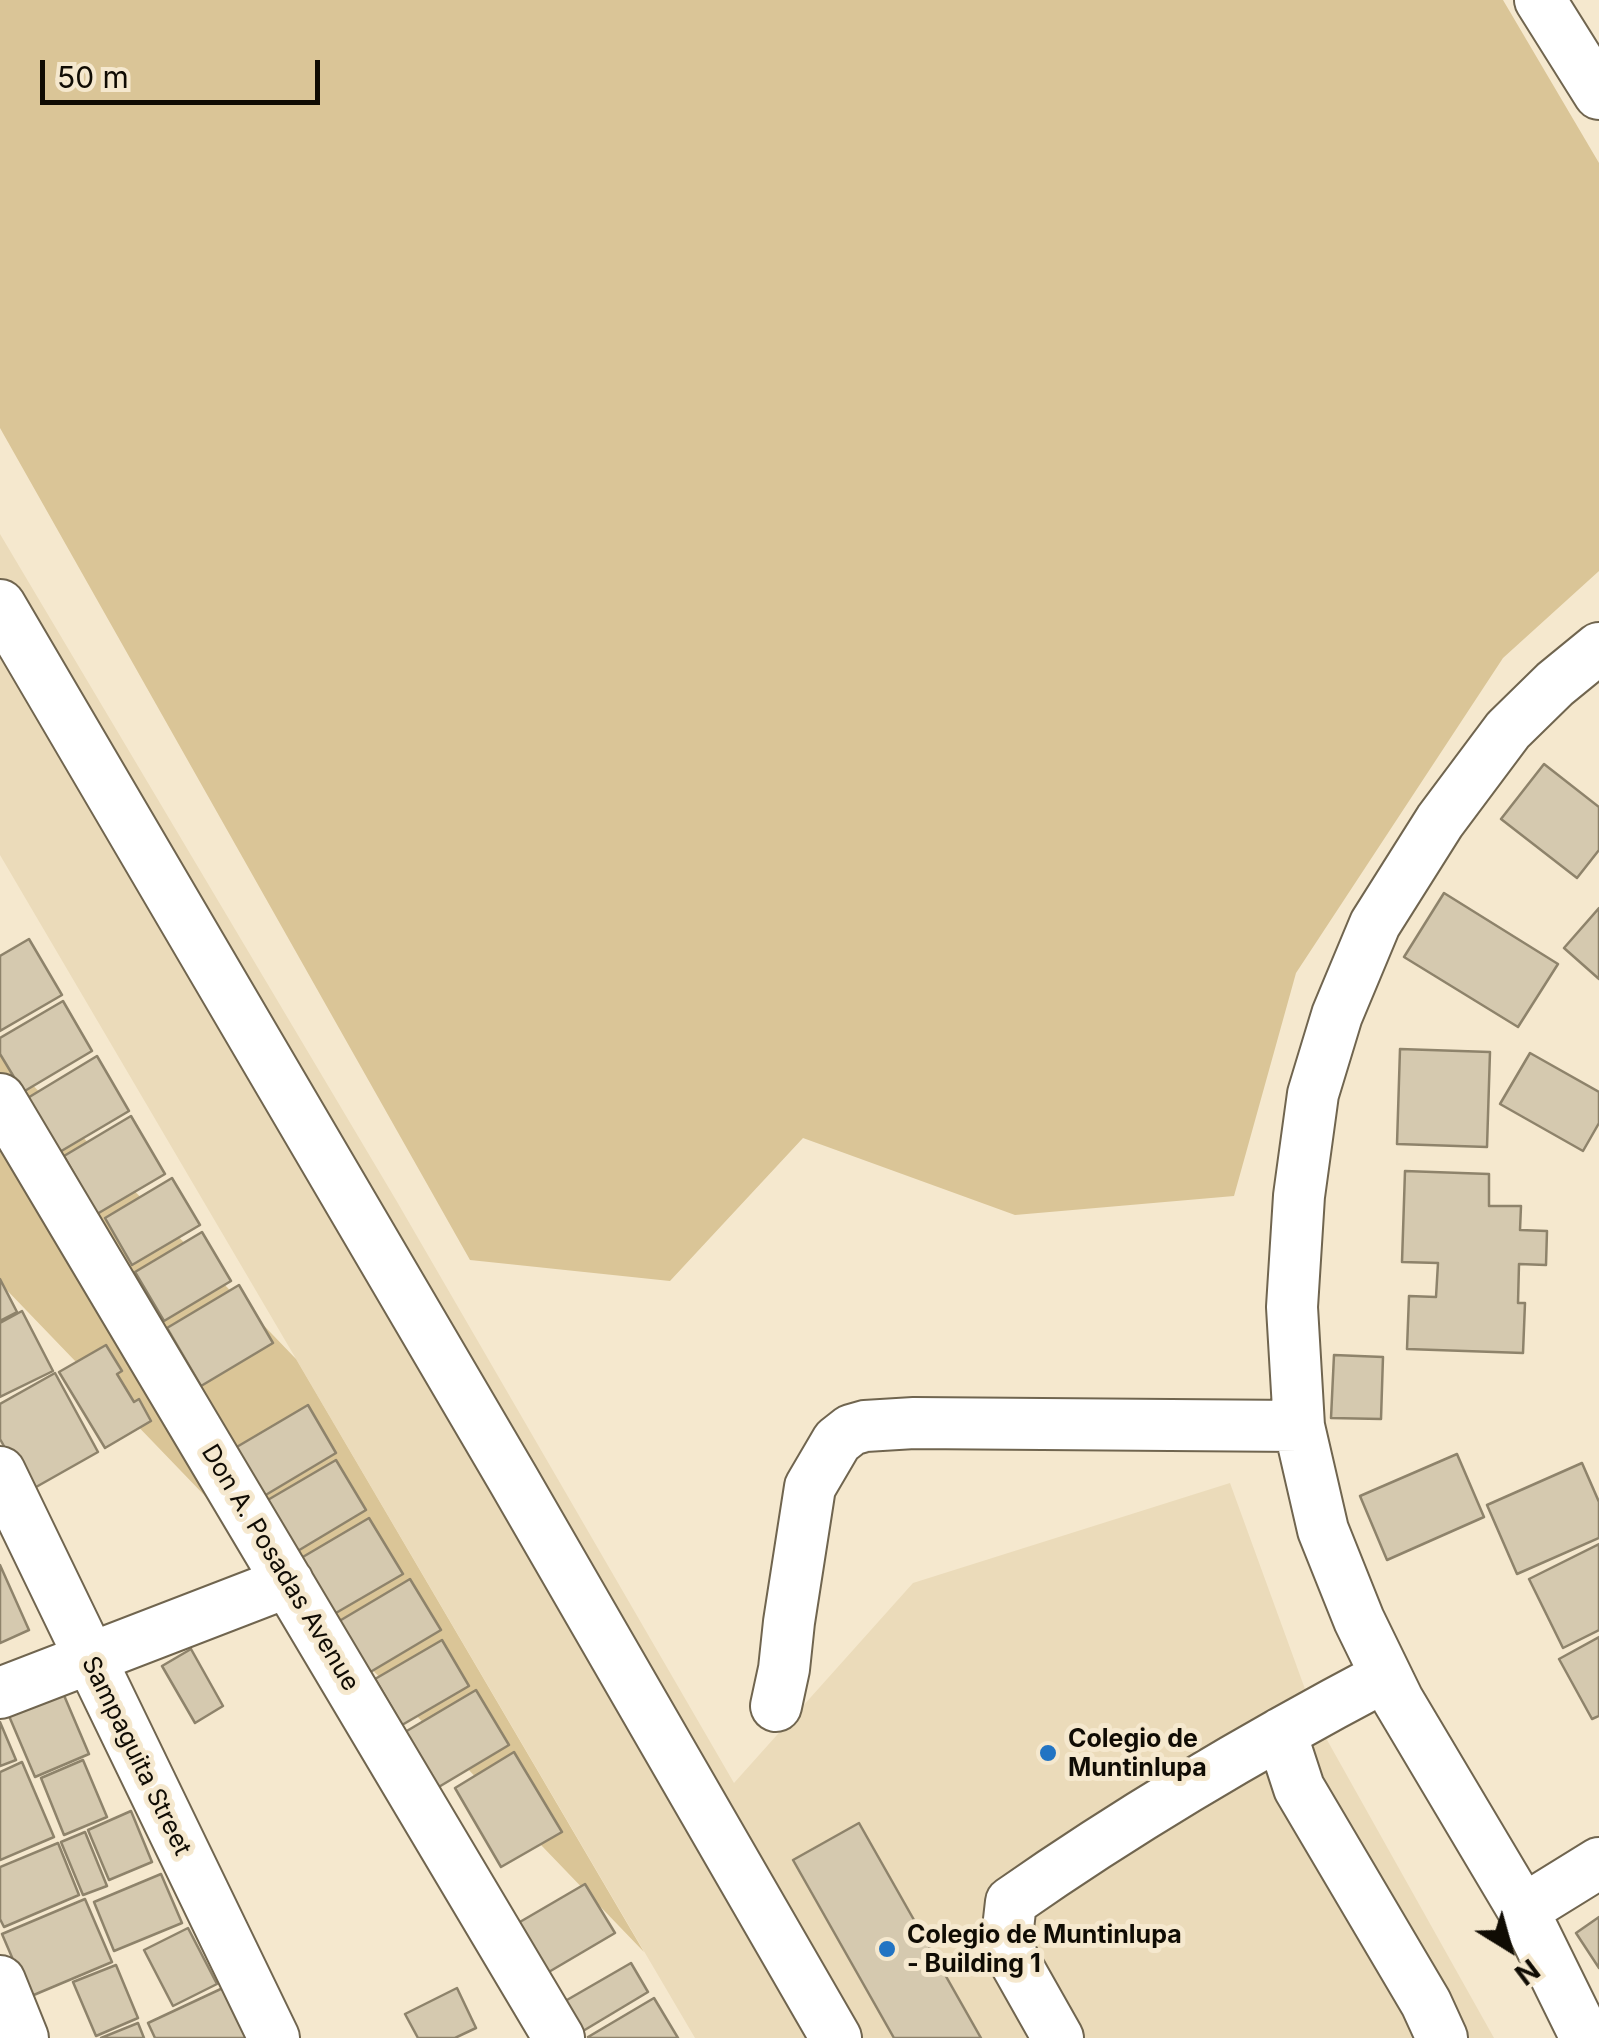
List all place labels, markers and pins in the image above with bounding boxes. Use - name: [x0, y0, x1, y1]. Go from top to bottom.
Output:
- place label: Colegio de Muntinlupa: [1068, 1724, 1207, 1783]
- marker: Colegio de Muntinlupa: [1037, 1742, 1059, 1764]
- place label: Colegio de Muntinlupa - Building 1: [907, 1920, 1182, 1979]
- marker: Colegio de Muntinlupa - Building 1: [876, 1938, 898, 1960]

